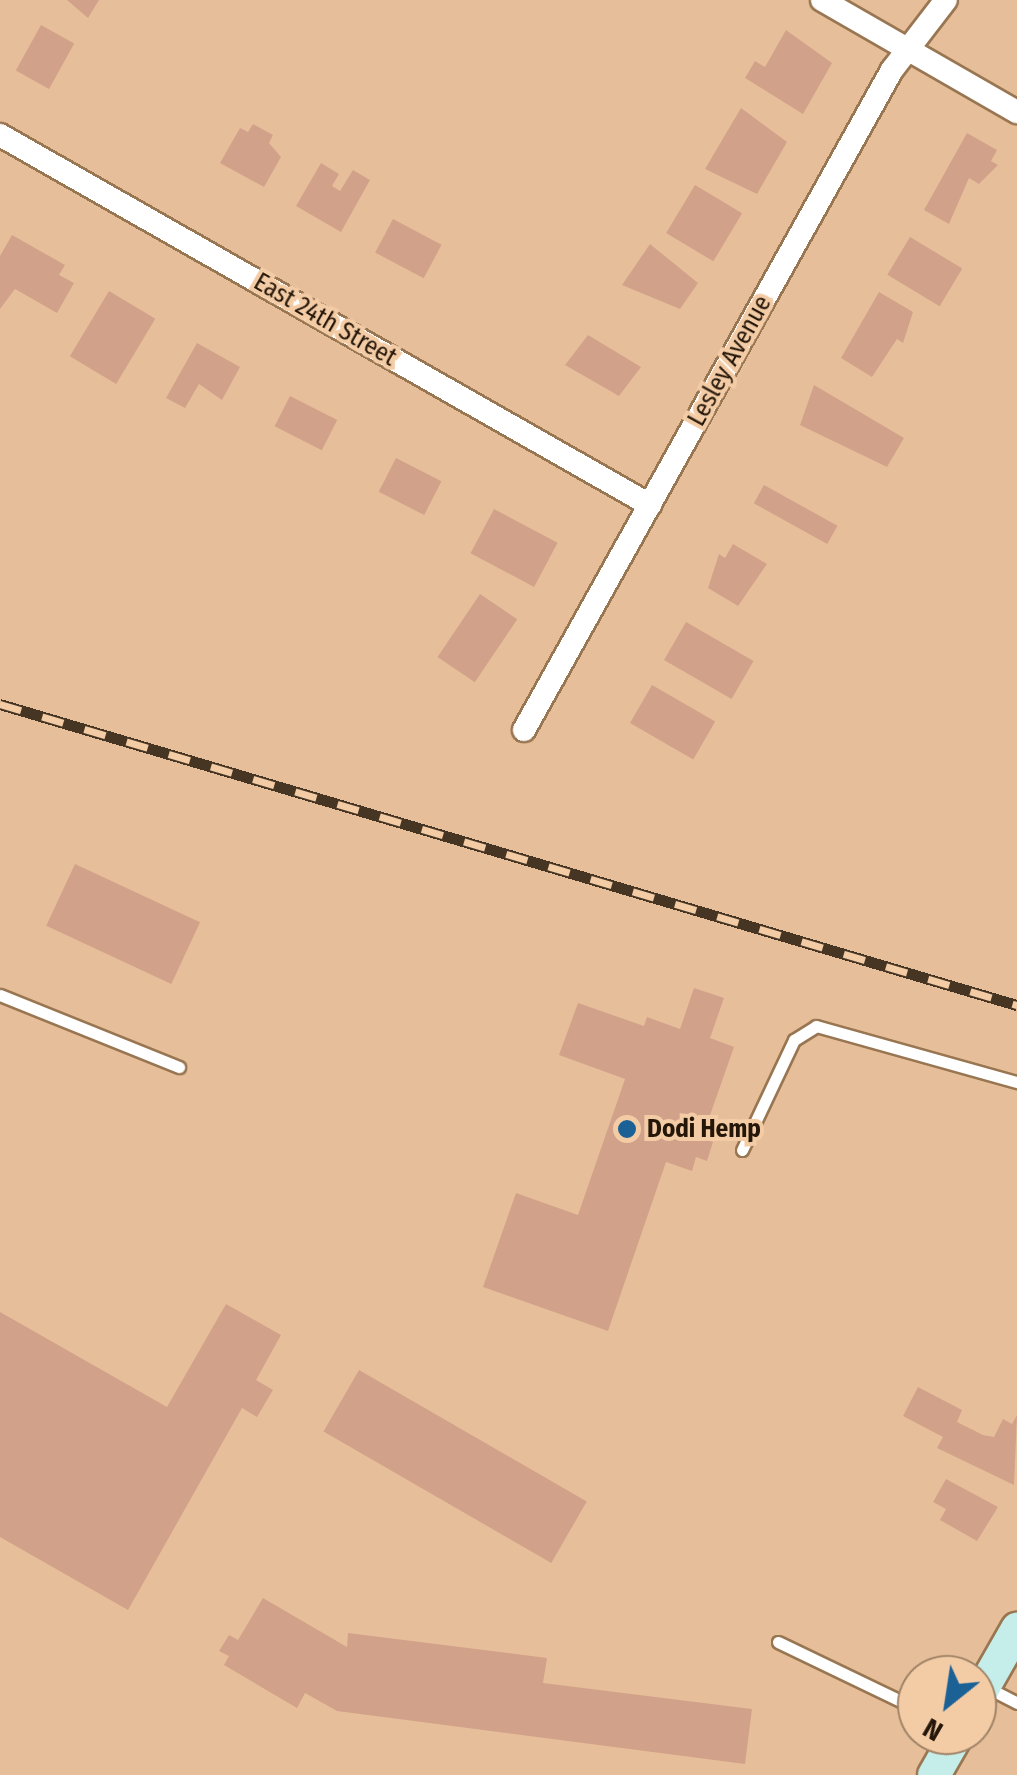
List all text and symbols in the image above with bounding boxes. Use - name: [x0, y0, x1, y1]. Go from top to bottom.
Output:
- street label: East 24th Street: [248, 267, 402, 373]
- street label: Lesley Avenue: [682, 291, 778, 431]
- place label: Dodi Hemp: [647, 1114, 761, 1144]
- marker: Dodi Hemp: [616, 1118, 638, 1140]
- north arrow: [897, 1655, 997, 1755]
- text: N: [917, 1711, 948, 1748]

